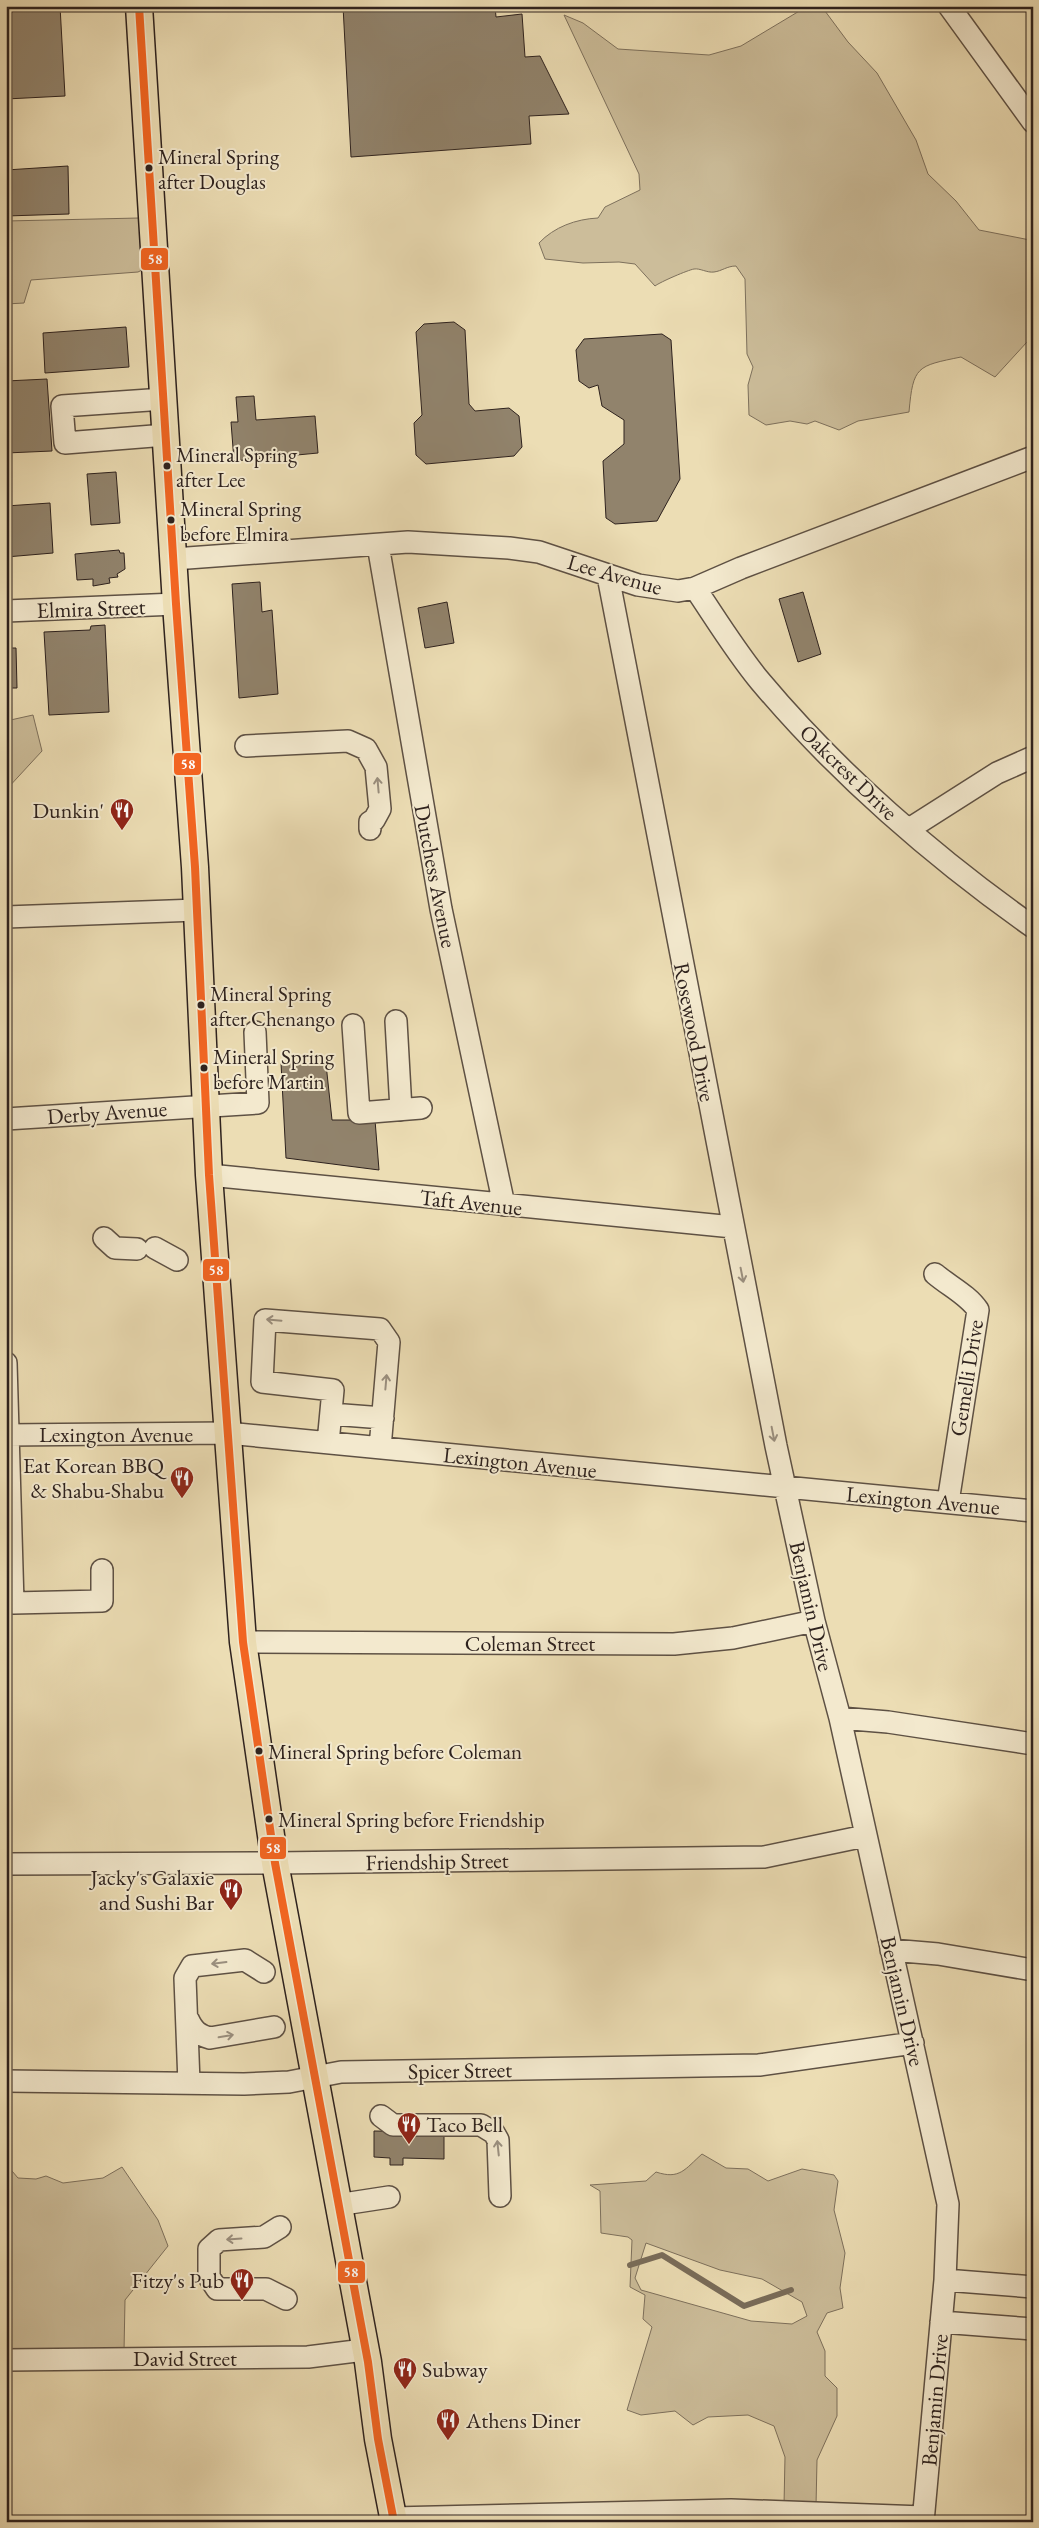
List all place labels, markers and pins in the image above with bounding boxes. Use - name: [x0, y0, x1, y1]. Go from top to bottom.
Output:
- place label: Mineral Spring after Douglas: [158, 143, 280, 195]
- marker: Mineral Spring after Douglas: [144, 163, 154, 173]
- place label: Mineral Spring after Lee: [176, 441, 298, 493]
- marker: Mineral Spring after Lee: [162, 461, 172, 471]
- place label: Mineral Spring before Elmira: [180, 495, 302, 547]
- marker: Mineral Spring before Elmira: [166, 515, 176, 525]
- place label: Dunkin': [32, 796, 104, 825]
- restaurant icon: Dunkin': [109, 797, 135, 831]
- place label: Mineral Spring after Chenango: [210, 980, 335, 1032]
- marker: Mineral Spring after Chenango: [196, 1000, 206, 1010]
- place label: Mineral Spring before Martin: [213, 1043, 335, 1095]
- marker: Mineral Spring before Martin: [199, 1063, 209, 1073]
- place label: Eat Korean BBQ & Shabu-Shabu: [23, 1451, 167, 1505]
- restaurant icon: Eat Korean BBQ & Shabu-Shabu: [169, 1465, 195, 1499]
- place label: Mineral Spring before Coleman: [268, 1738, 522, 1765]
- marker: Mineral Spring before Coleman: [254, 1746, 264, 1756]
- place label: Mineral Spring before Friendship: [278, 1806, 545, 1833]
- marker: Mineral Spring before Friendship: [264, 1814, 274, 1824]
- place label: Jacky's Galaxie and Sushi Bar: [89, 1863, 215, 1917]
- restaurant icon: Jacky's Galaxie and Sushi Bar: [218, 1877, 244, 1911]
- place label: Taco Bell: [426, 2110, 503, 2139]
- restaurant icon: Taco Bell: [396, 2111, 422, 2145]
- place label: Fitzy's Pub: [132, 2266, 224, 2295]
- restaurant icon: Fitzy's Pub: [229, 2267, 255, 2301]
- place label: Subway: [422, 2355, 488, 2384]
- restaurant icon: Subway: [392, 2356, 418, 2390]
- place label: Athens Diner: [465, 2406, 581, 2435]
- restaurant icon: Athens Diner: [435, 2407, 461, 2441]

